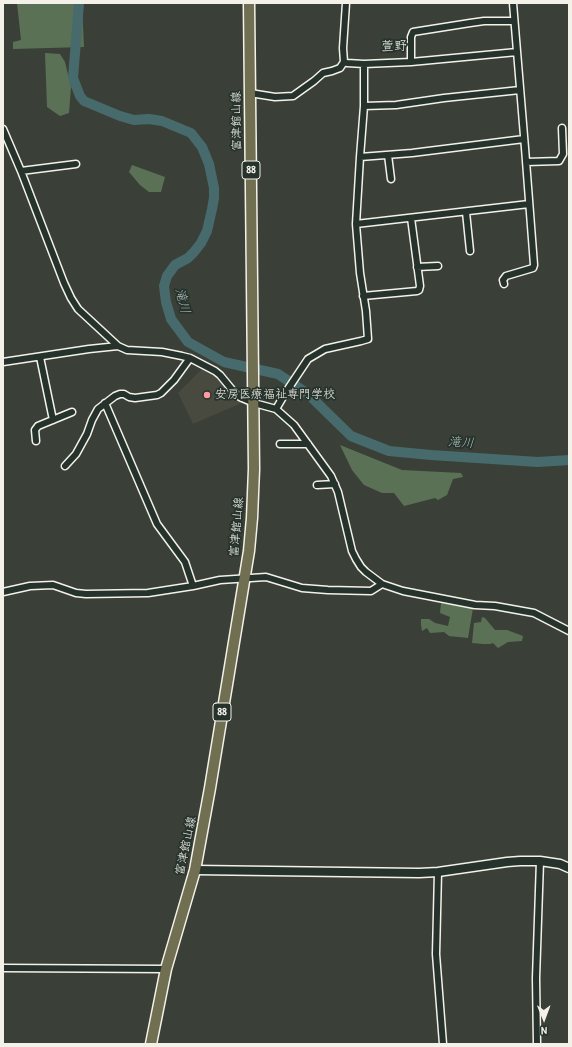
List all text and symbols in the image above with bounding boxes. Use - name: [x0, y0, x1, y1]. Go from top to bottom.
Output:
- district label: 萱野: [381, 39, 407, 55]
- street label: 富津館山線: [229, 91, 245, 151]
- road number: 88: [242, 161, 260, 179]
- water label: 滝川: [171, 286, 193, 316]
- place label: 安房医療福祉専門学校: [215, 388, 335, 402]
- marker: 安房医療福祉専門学校: [202, 390, 212, 400]
- water label: 滝川: [447, 434, 475, 452]
- street label: 富津館山線: [227, 496, 247, 558]
- road number: 88: [213, 703, 231, 721]
- street label: 富津館山線: [173, 815, 199, 877]
- north arrow: [524, 999, 564, 1039]
- text: N: [541, 1024, 547, 1038]

